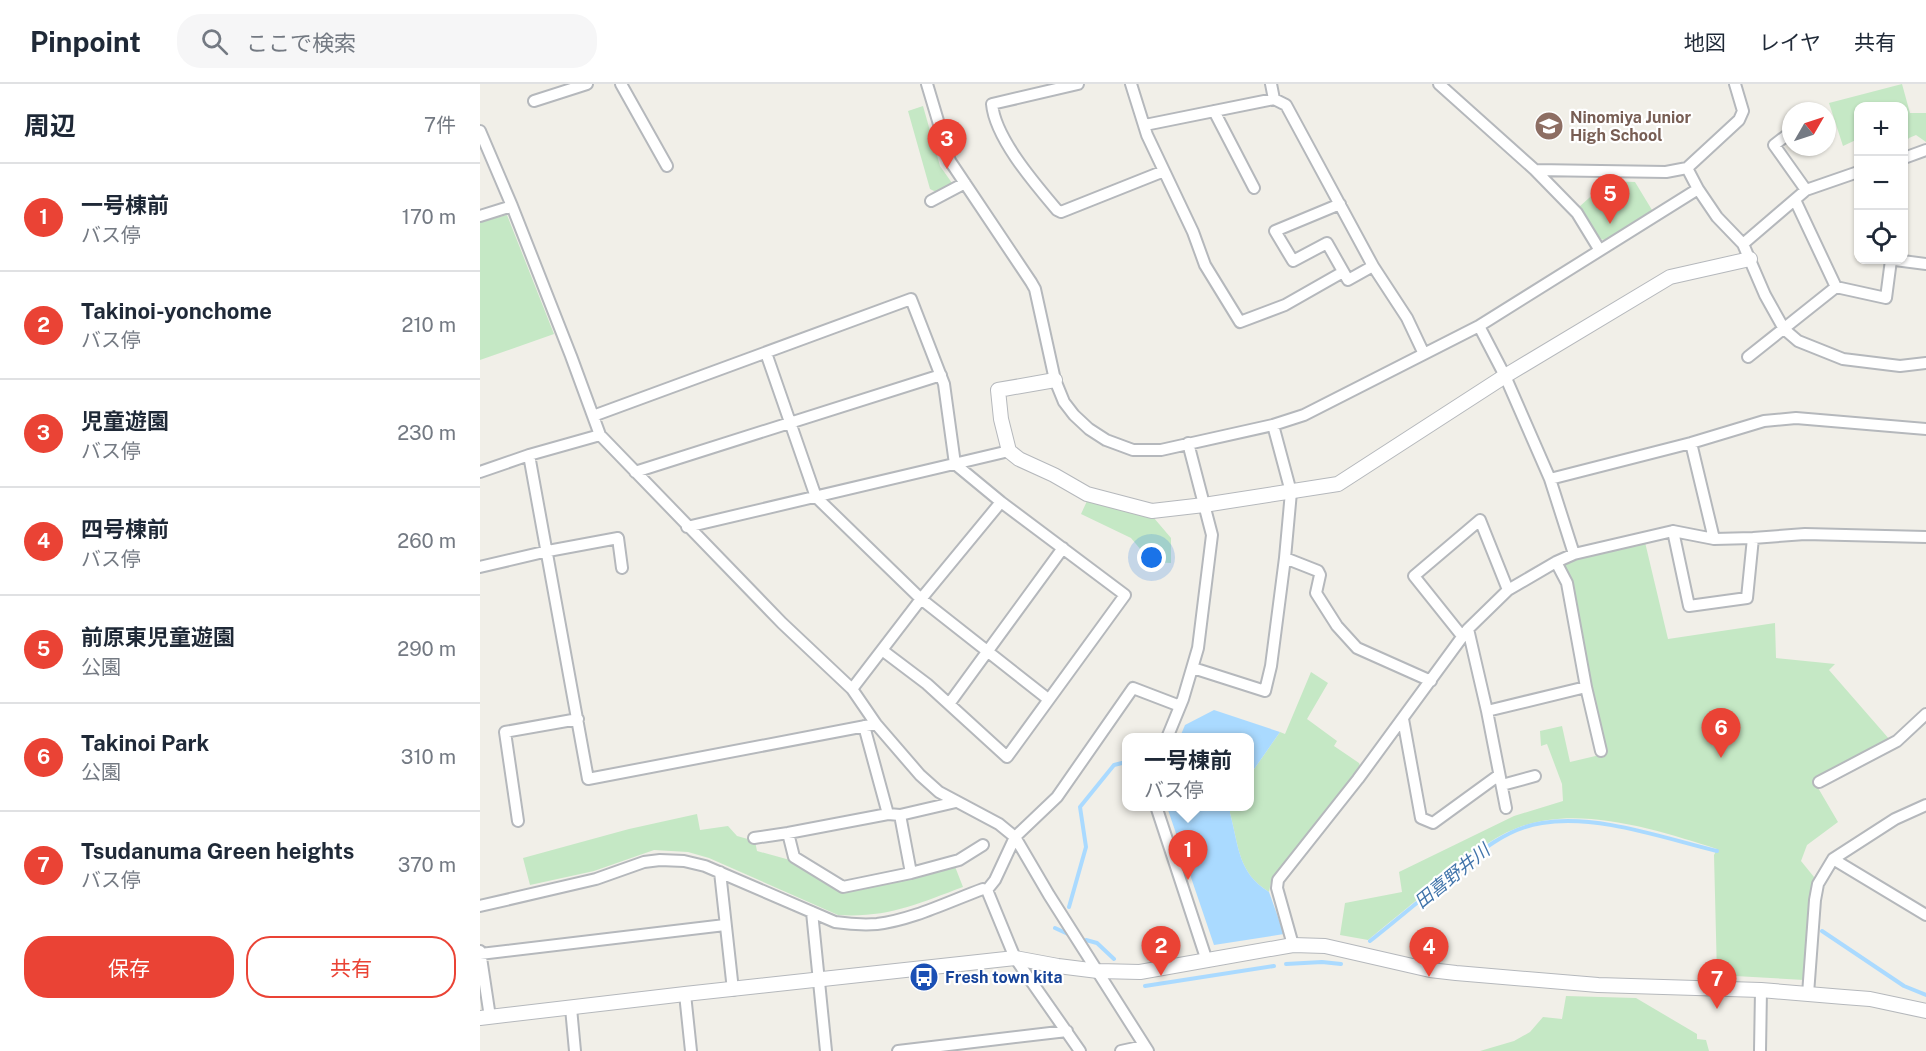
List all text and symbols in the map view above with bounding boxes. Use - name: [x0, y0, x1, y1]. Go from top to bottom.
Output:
- search box: [177, 14, 597, 68]
- text: Pinpoint: [30, 25, 141, 58]
- icon: search: [198, 25, 231, 58]
- text: ここで検索: [246, 30, 356, 56]
- text: 地図: [1684, 30, 1726, 55]
- text: レイヤ: [1759, 30, 1821, 55]
- text: 共有: [1854, 30, 1896, 55]
- north arrow: [1782, 102, 1836, 156]
- map controls: [1854, 102, 1908, 264]
- button: +: [1854, 102, 1908, 156]
- place label: Ninomiya Junior High School: [1570, 108, 1691, 145]
- text: 周辺: [24, 110, 76, 141]
- school or university icon: Ninomiya Junior High School: [1533, 110, 1565, 142]
- text: 7件: [424, 113, 456, 137]
- pin: 3: [928, 120, 966, 169]
- button: −: [1854, 156, 1908, 210]
- pin: 5: [1590, 174, 1630, 224]
- text: 一号棟前: [81, 192, 169, 218]
- text: 1: [39, 205, 48, 229]
- text: 170 m: [402, 205, 456, 229]
- button: locate: [1854, 210, 1908, 264]
- text: バス停: [81, 223, 141, 247]
- text: Takinoi-yonchome: [81, 298, 272, 324]
- text: 2: [37, 313, 50, 337]
- text: 210 m: [402, 313, 456, 337]
- text: バス停: [81, 328, 141, 352]
- text: 児童遊園: [81, 408, 169, 434]
- text: 3: [37, 421, 50, 445]
- text: 230 m: [397, 421, 456, 445]
- text: バス停: [81, 439, 141, 463]
- text: 四号棟前: [81, 516, 169, 542]
- text: 4: [37, 529, 50, 553]
- text: 260 m: [397, 529, 456, 553]
- your location: [1137, 543, 1166, 572]
- text: バス停: [81, 547, 141, 571]
- text: 前原東児童遊園: [81, 624, 235, 650]
- text: 5: [37, 637, 50, 661]
- text: 290 m: [397, 637, 456, 661]
- text: 公園: [81, 655, 121, 679]
- pin: 6: [1702, 708, 1740, 758]
- text: Takinoi Park: [81, 730, 209, 756]
- popup: [1122, 733, 1254, 811]
- text: 6: [37, 745, 50, 769]
- text: 310 m: [401, 745, 456, 769]
- text: 一号棟前: [1144, 747, 1232, 773]
- text: 公園: [81, 760, 121, 784]
- text: バス停: [1144, 778, 1204, 802]
- pin: 1: [1168, 830, 1208, 880]
- text: Tsudanuma Green heights: [81, 838, 354, 864]
- water label: 田喜野井川: [1410, 838, 1495, 912]
- text: 7: [37, 853, 50, 877]
- text: 370 m: [398, 853, 456, 877]
- text: バス停: [81, 868, 141, 892]
- pin: 2: [1142, 926, 1180, 976]
- pin: 4: [1410, 928, 1448, 977]
- button: 保存: [24, 936, 234, 998]
- button: 共有: [246, 936, 456, 998]
- pin: 7: [1698, 960, 1736, 1009]
- bus stop icon: Fresh town kita: [908, 961, 940, 993]
- place label: Fresh town kita: [945, 968, 1062, 987]

